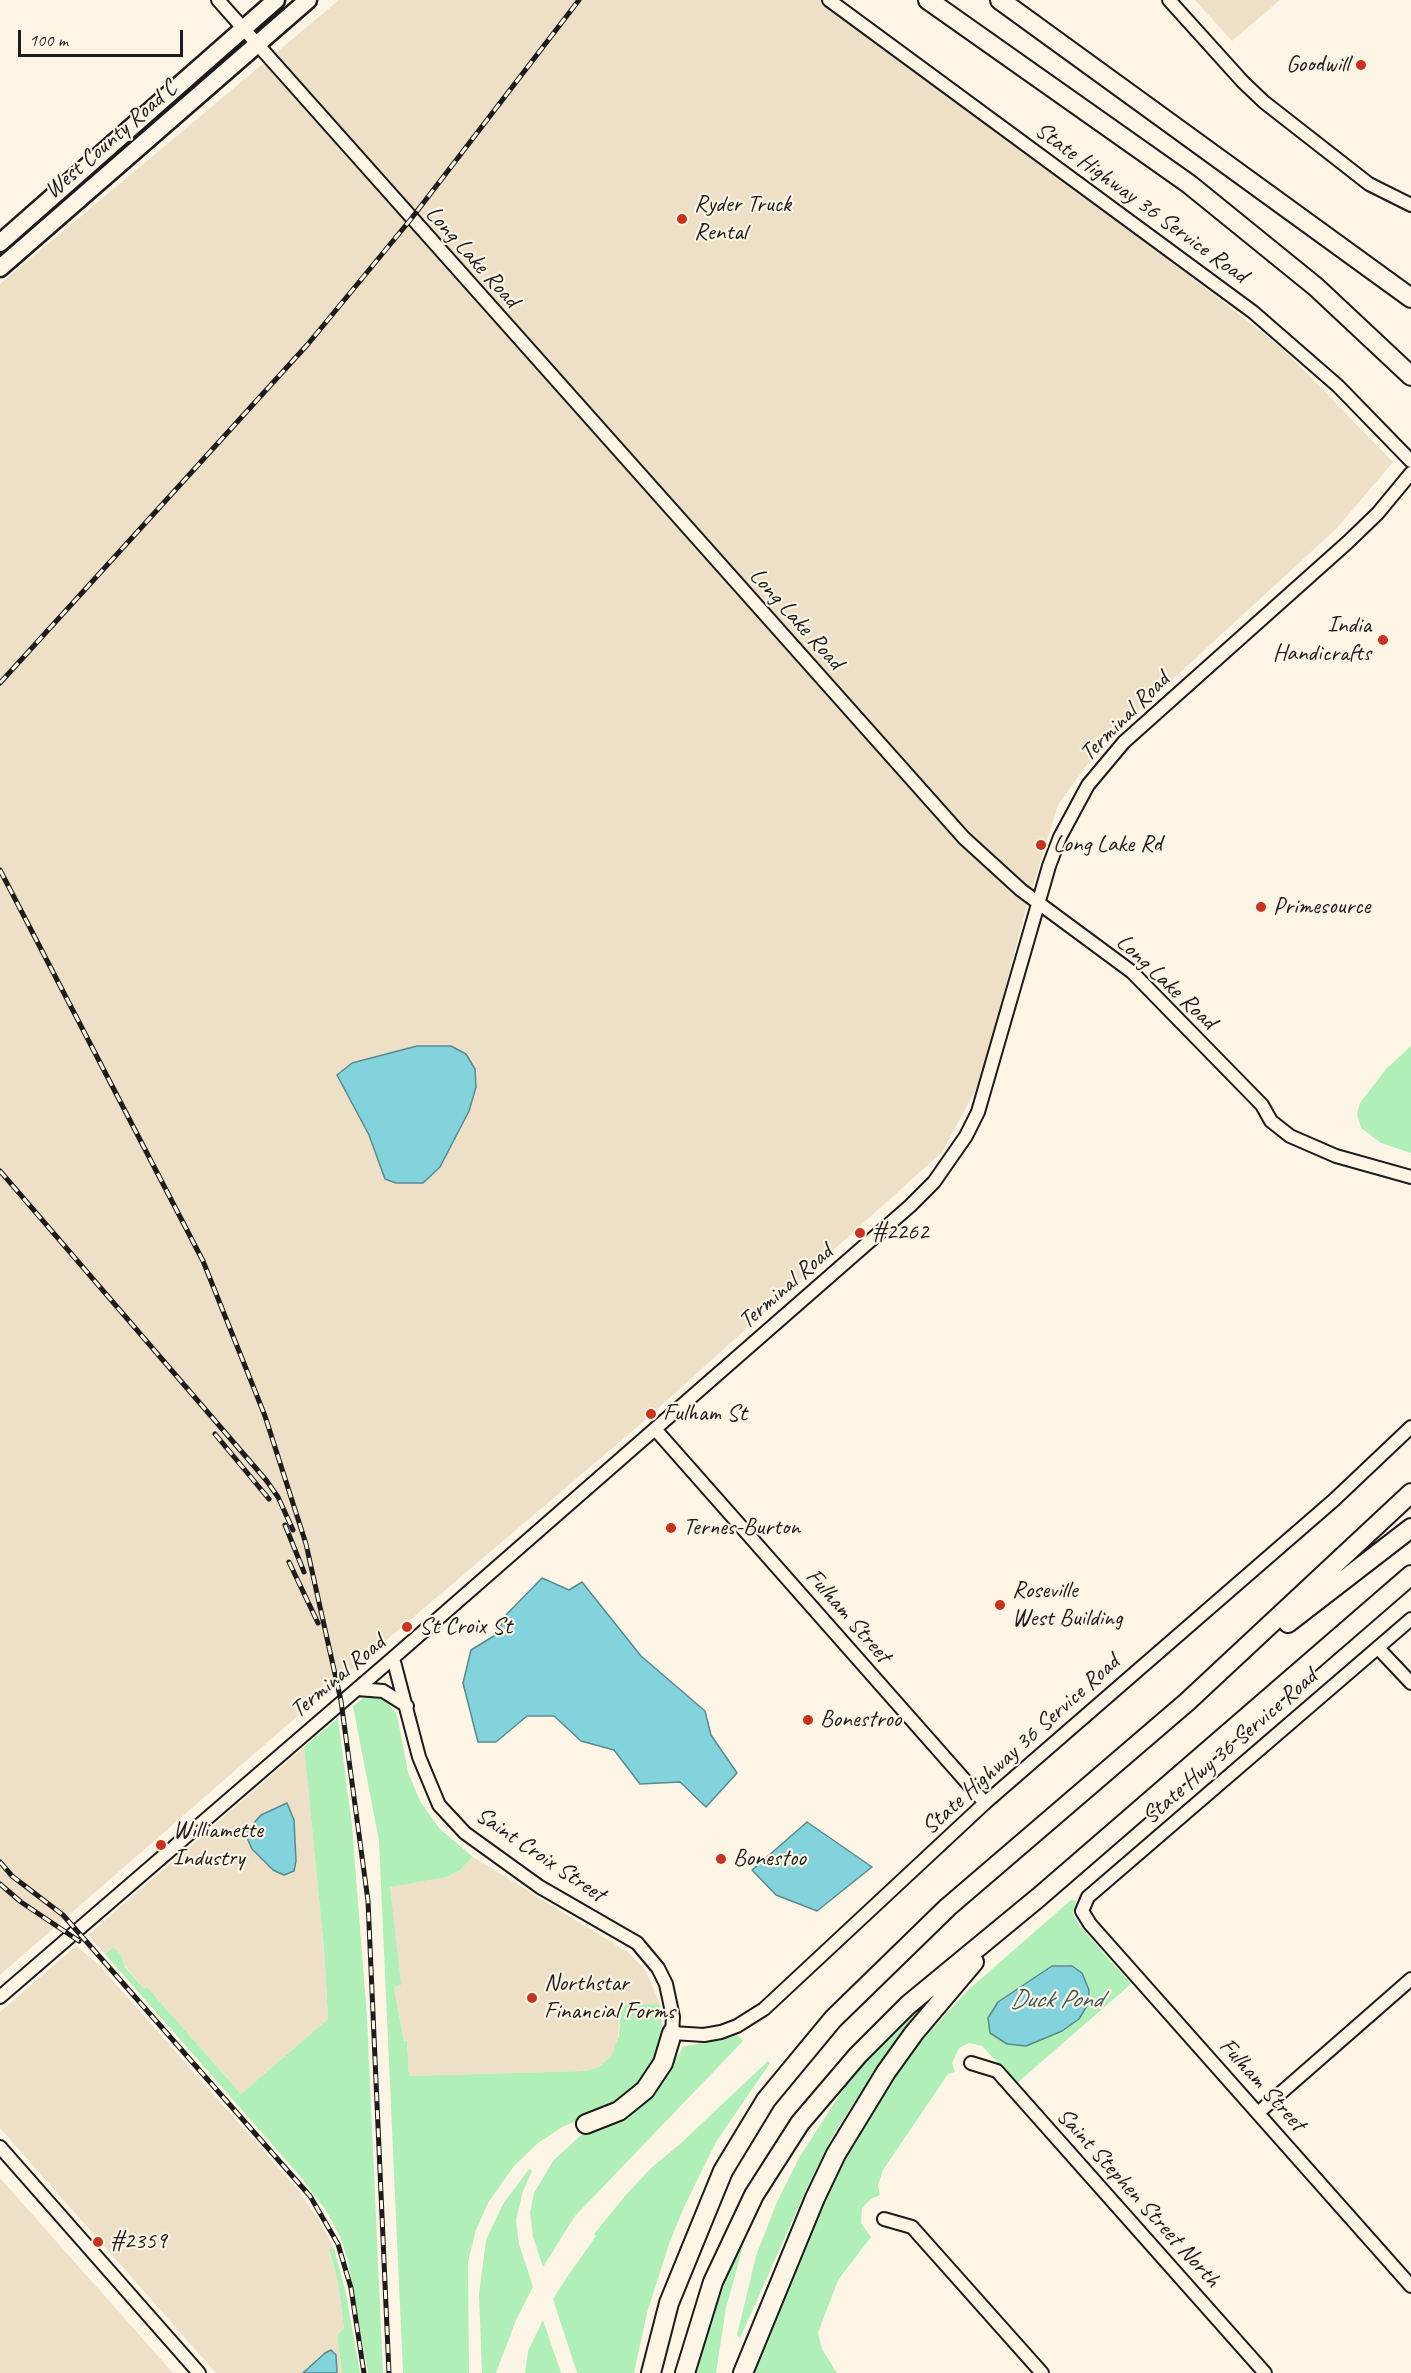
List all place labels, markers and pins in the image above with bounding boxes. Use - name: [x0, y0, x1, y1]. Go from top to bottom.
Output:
- place label: Goodwill: [1286, 51, 1349, 79]
- marker: Goodwill: [1354, 58, 1368, 72]
- place label: Ryder Truck Rental: [694, 191, 791, 247]
- marker: Ryder Truck Rental: [675, 212, 689, 226]
- place label: India Handicrafts: [1273, 612, 1371, 668]
- marker: India Handicrafts: [1376, 633, 1390, 647]
- place label: Long Lake Rd: [1053, 831, 1162, 859]
- marker: Long Lake Rd: [1034, 838, 1048, 852]
- place label: Primesource: [1273, 893, 1370, 921]
- marker: Primesource: [1254, 900, 1268, 914]
- place label: #2262: [872, 1219, 929, 1247]
- marker: #2262: [853, 1226, 867, 1240]
- place label: Fulham St: [663, 1400, 747, 1428]
- marker: Fulham St: [644, 1407, 658, 1421]
- place label: Ternes-Burton: [683, 1514, 800, 1542]
- marker: Ternes-Burton: [664, 1521, 678, 1535]
- place label: Roseville West Building: [1012, 1577, 1122, 1633]
- marker: Roseville West Building: [993, 1598, 1007, 1612]
- place label: St Croix St: [419, 1613, 512, 1641]
- marker: St Croix St: [400, 1620, 414, 1634]
- place label: Bonestroo: [820, 1706, 901, 1734]
- marker: Bonestroo: [801, 1713, 815, 1727]
- place label: Williamette Industry: [173, 1817, 263, 1873]
- marker: Williamette Industry: [154, 1838, 168, 1852]
- place label: Bonestoo: [733, 1845, 806, 1873]
- marker: Bonestoo: [714, 1852, 728, 1866]
- place label: Northstar Financial Forms: [544, 1970, 675, 2026]
- marker: Northstar Financial Forms: [525, 1991, 539, 2005]
- place label: #2359: [110, 2228, 167, 2256]
- marker: #2359: [91, 2235, 105, 2249]

